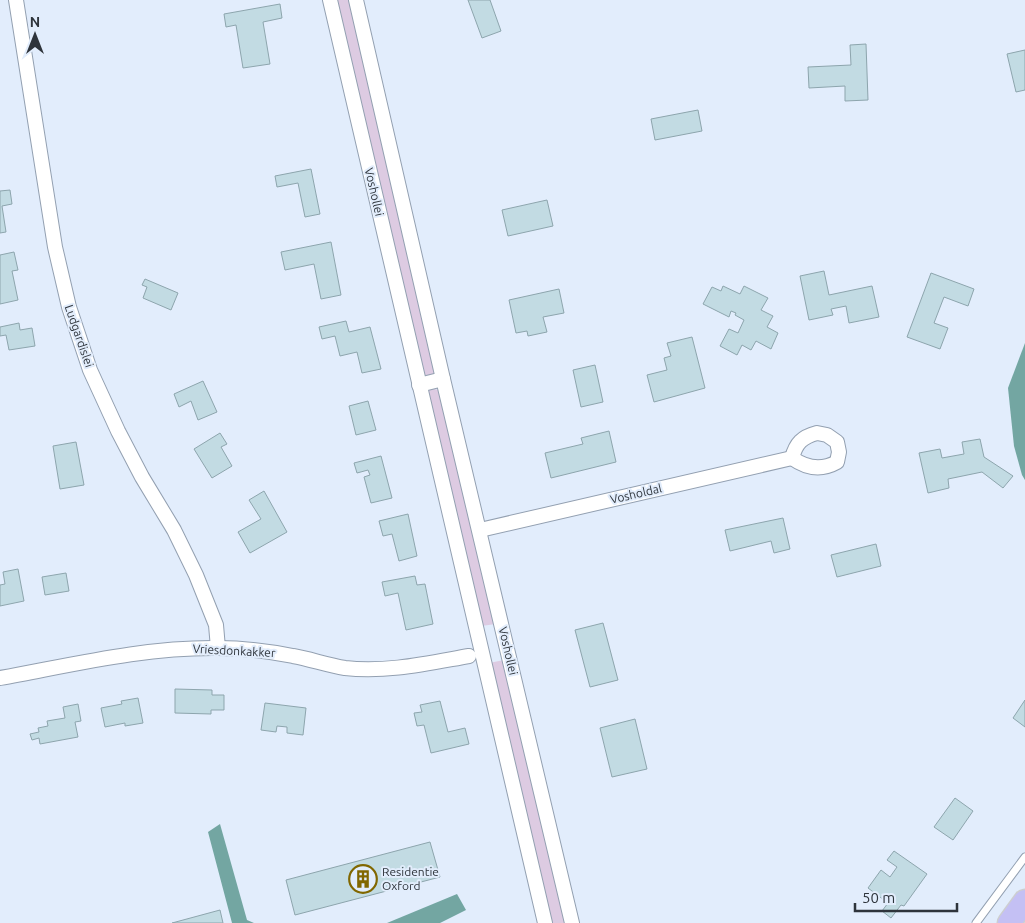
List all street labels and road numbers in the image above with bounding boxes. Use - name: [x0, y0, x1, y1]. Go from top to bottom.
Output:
- street label: Voshollei: [363, 166, 386, 217]
- street label: Ludgardislei: [63, 303, 96, 369]
- street label: Vosholdal: [609, 481, 663, 506]
- street label: Voshollei: [497, 625, 520, 676]
- street label: Vriesdonkakker: [192, 642, 276, 659]

